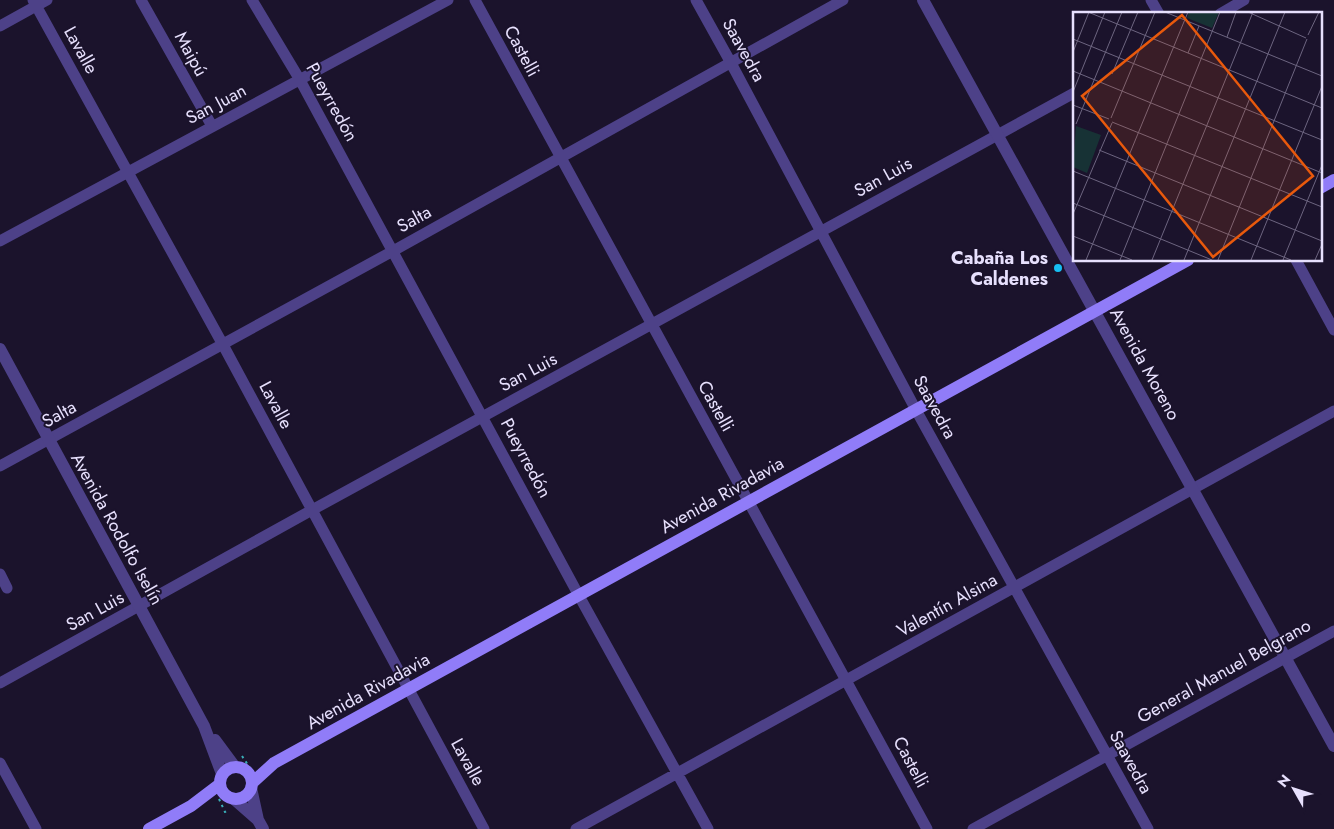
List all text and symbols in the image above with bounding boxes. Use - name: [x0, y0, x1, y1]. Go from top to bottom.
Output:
- inset map: [1073, 12, 1322, 261]
- street label: Saavedra: [716, 13, 772, 87]
- street label: Lavalle: [57, 21, 105, 79]
- street label: Castelli: [498, 21, 546, 81]
- street label: Maipú: [168, 27, 214, 81]
- street label: Pueyrredón: [300, 58, 364, 146]
- street label: San Juan: [181, 77, 251, 131]
- street label: San Luis: [849, 150, 917, 204]
- street label: Salta: [392, 199, 436, 239]
- place label: Cabaña Los Caldenes: [951, 245, 1048, 292]
- marker: Cabaña Los Caldenes: [1052, 262, 1064, 274]
- street label: Avenida Moreno: [1103, 303, 1187, 425]
- street label: San Luis: [494, 346, 562, 398]
- street label: Saavedra: [907, 370, 963, 444]
- street label: Lavalle: [253, 376, 299, 434]
- street label: Castelli: [691, 376, 741, 436]
- street label: Salta: [37, 394, 81, 434]
- street label: Pueyrredón: [494, 414, 558, 502]
- street label: Avenida Rodolfo Iselín: [64, 448, 170, 610]
- street label: Avenida Rivadavia: [655, 450, 789, 540]
- street label: Valentín Alsina: [892, 567, 1002, 643]
- street label: San Luis: [61, 584, 129, 638]
- street label: General Manuel Belgrano: [1132, 612, 1316, 730]
- street label: Avenida Rivadavia: [301, 646, 435, 736]
- street label: Saavedra: [1103, 725, 1159, 799]
- street label: Castelli: [887, 732, 935, 792]
- street label: Lavalle: [444, 733, 492, 791]
- north arrow: [1269, 764, 1319, 814]
- text: N: [1273, 770, 1295, 791]

